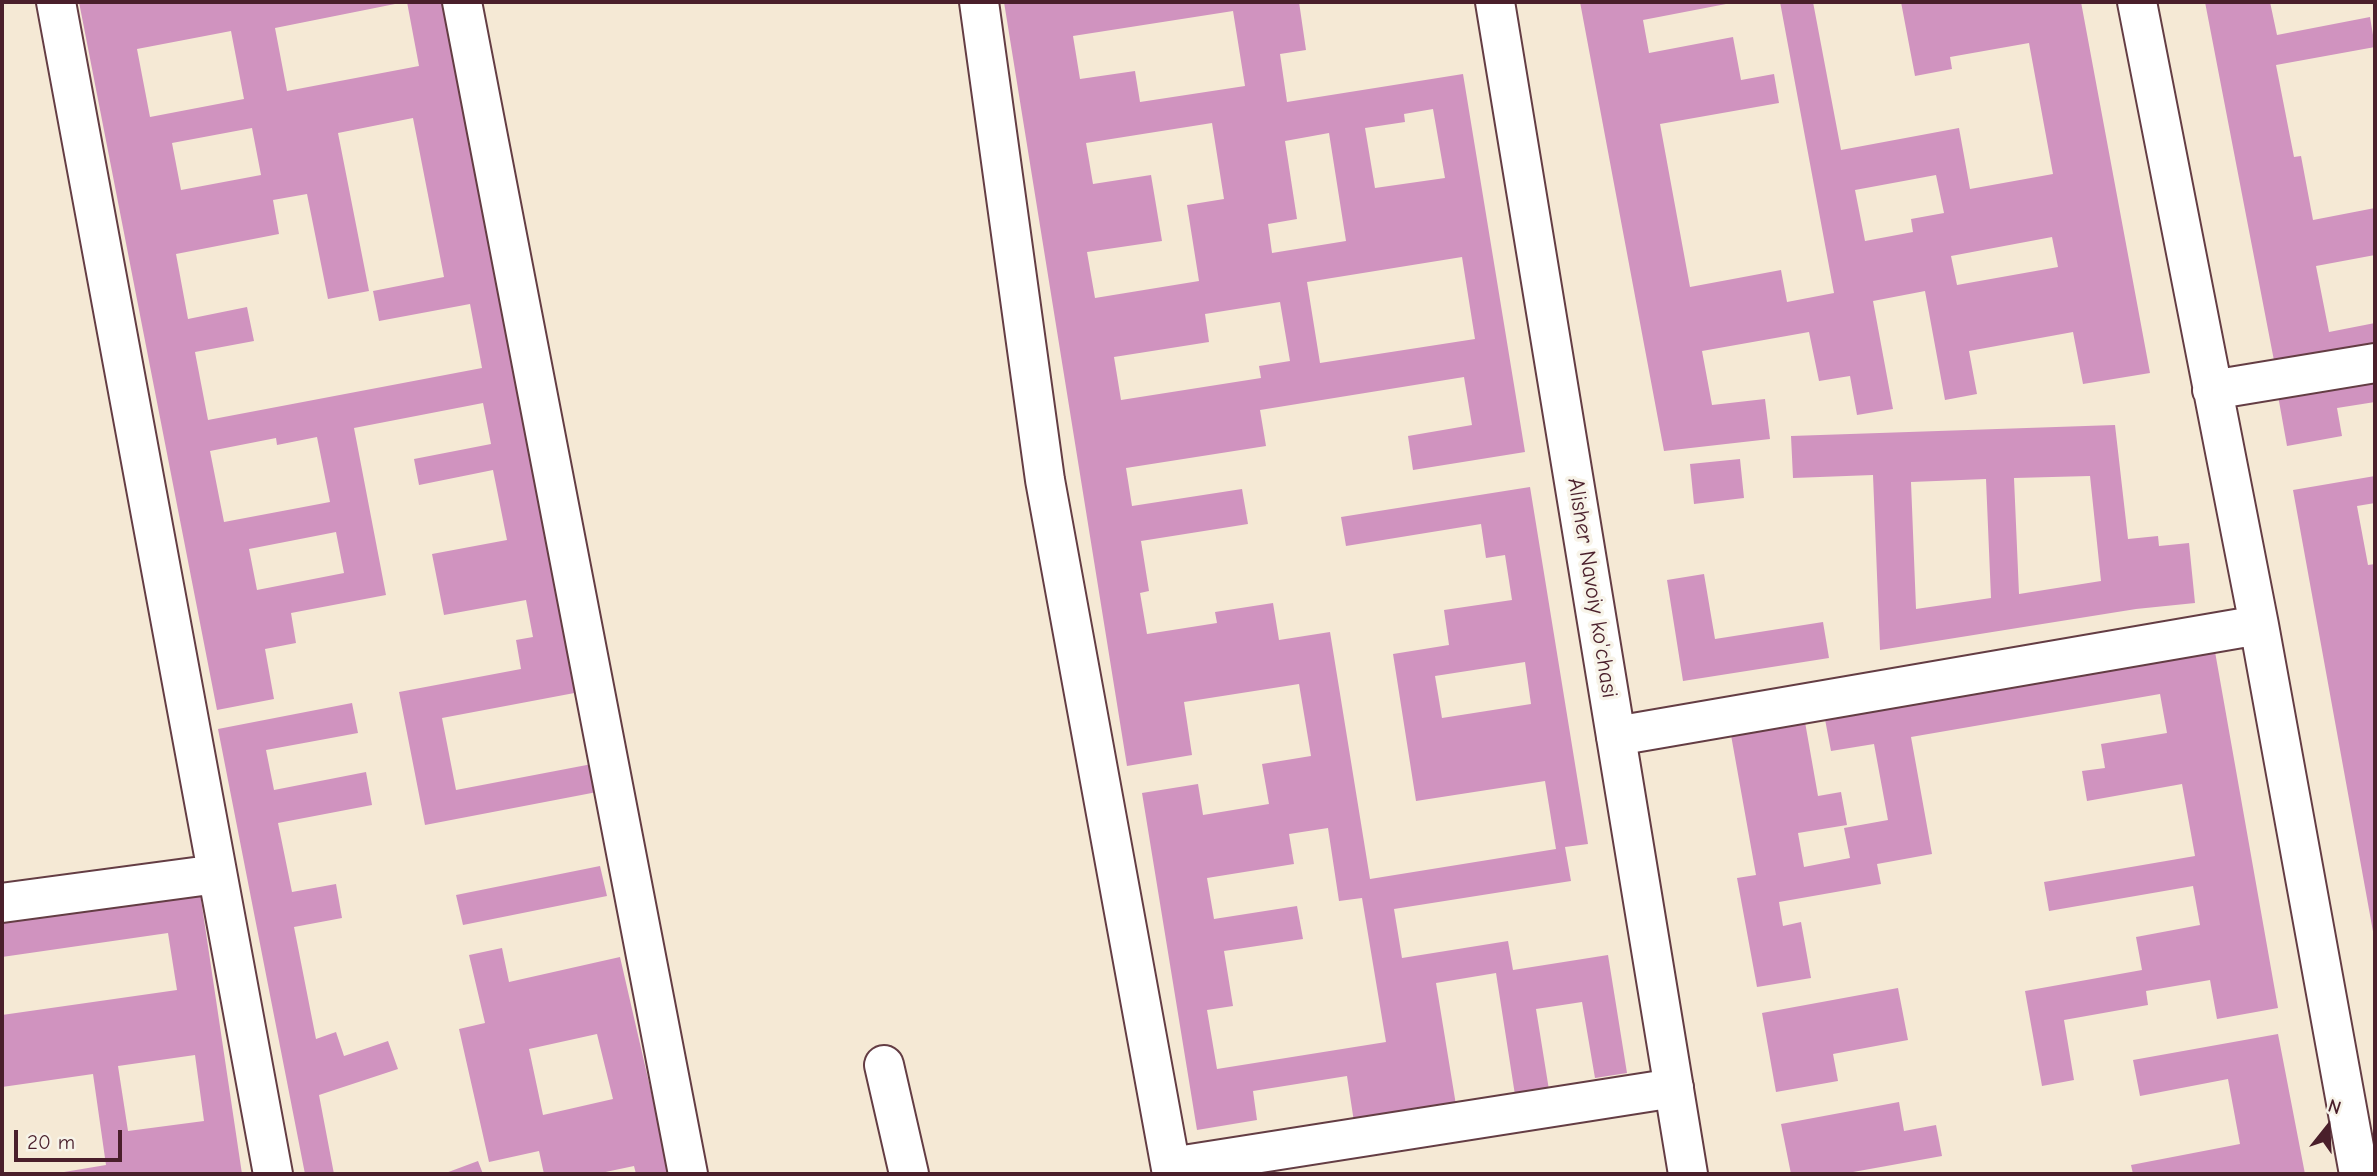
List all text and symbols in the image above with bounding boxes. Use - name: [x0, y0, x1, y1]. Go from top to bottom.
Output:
- street label: Alisher Navoiy ko'chasi: [1561, 476, 1623, 700]
- north arrow: [2293, 1092, 2363, 1162]
- text: N: [2325, 1095, 2344, 1119]
- scale bar: [18, 1116, 126, 1160]
- text: 20 m: [27, 1130, 75, 1154]

